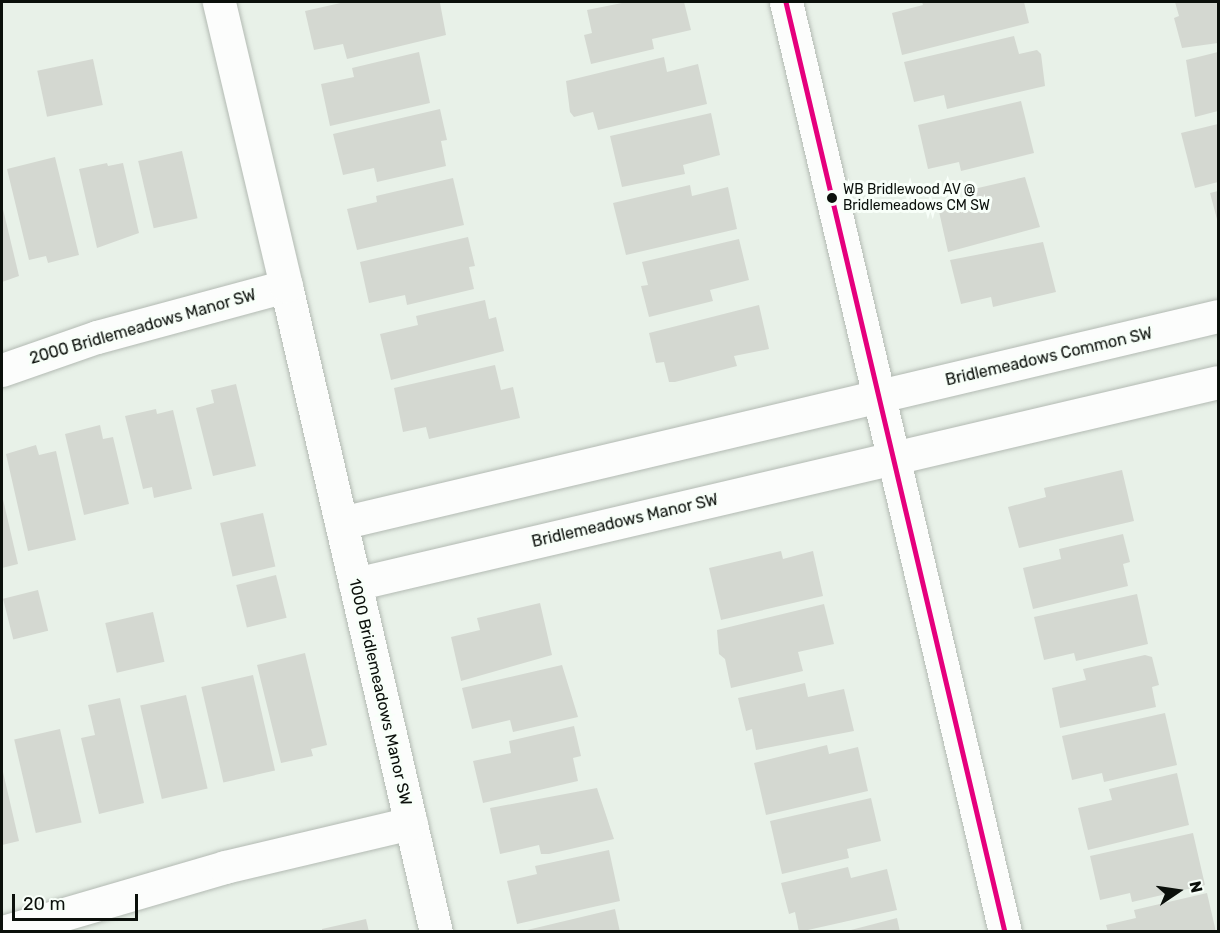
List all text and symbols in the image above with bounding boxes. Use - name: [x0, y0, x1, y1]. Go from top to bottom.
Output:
- place label: WB Bridlewood AV @ Bridlemeadows CM SW: [843, 182, 990, 214]
- marker: WB Bridlewood AV @ Bridlemeadows CM SW: [826, 192, 838, 204]
- street label: 2000 Bridlemeadows Manor SW: [27, 285, 259, 369]
- street label: Bridlemeadows Common SW: [944, 324, 1154, 390]
- street label: Bridlemeadows Manor SW: [530, 490, 720, 552]
- street label: 1000 Bridlemeadows Manor SW: [344, 577, 416, 807]
- north arrow: [1148, 861, 1208, 921]
- text: N: [1185, 879, 1207, 895]
- scale bar: [15, 882, 141, 920]
- text: 20 m: [23, 893, 65, 915]

